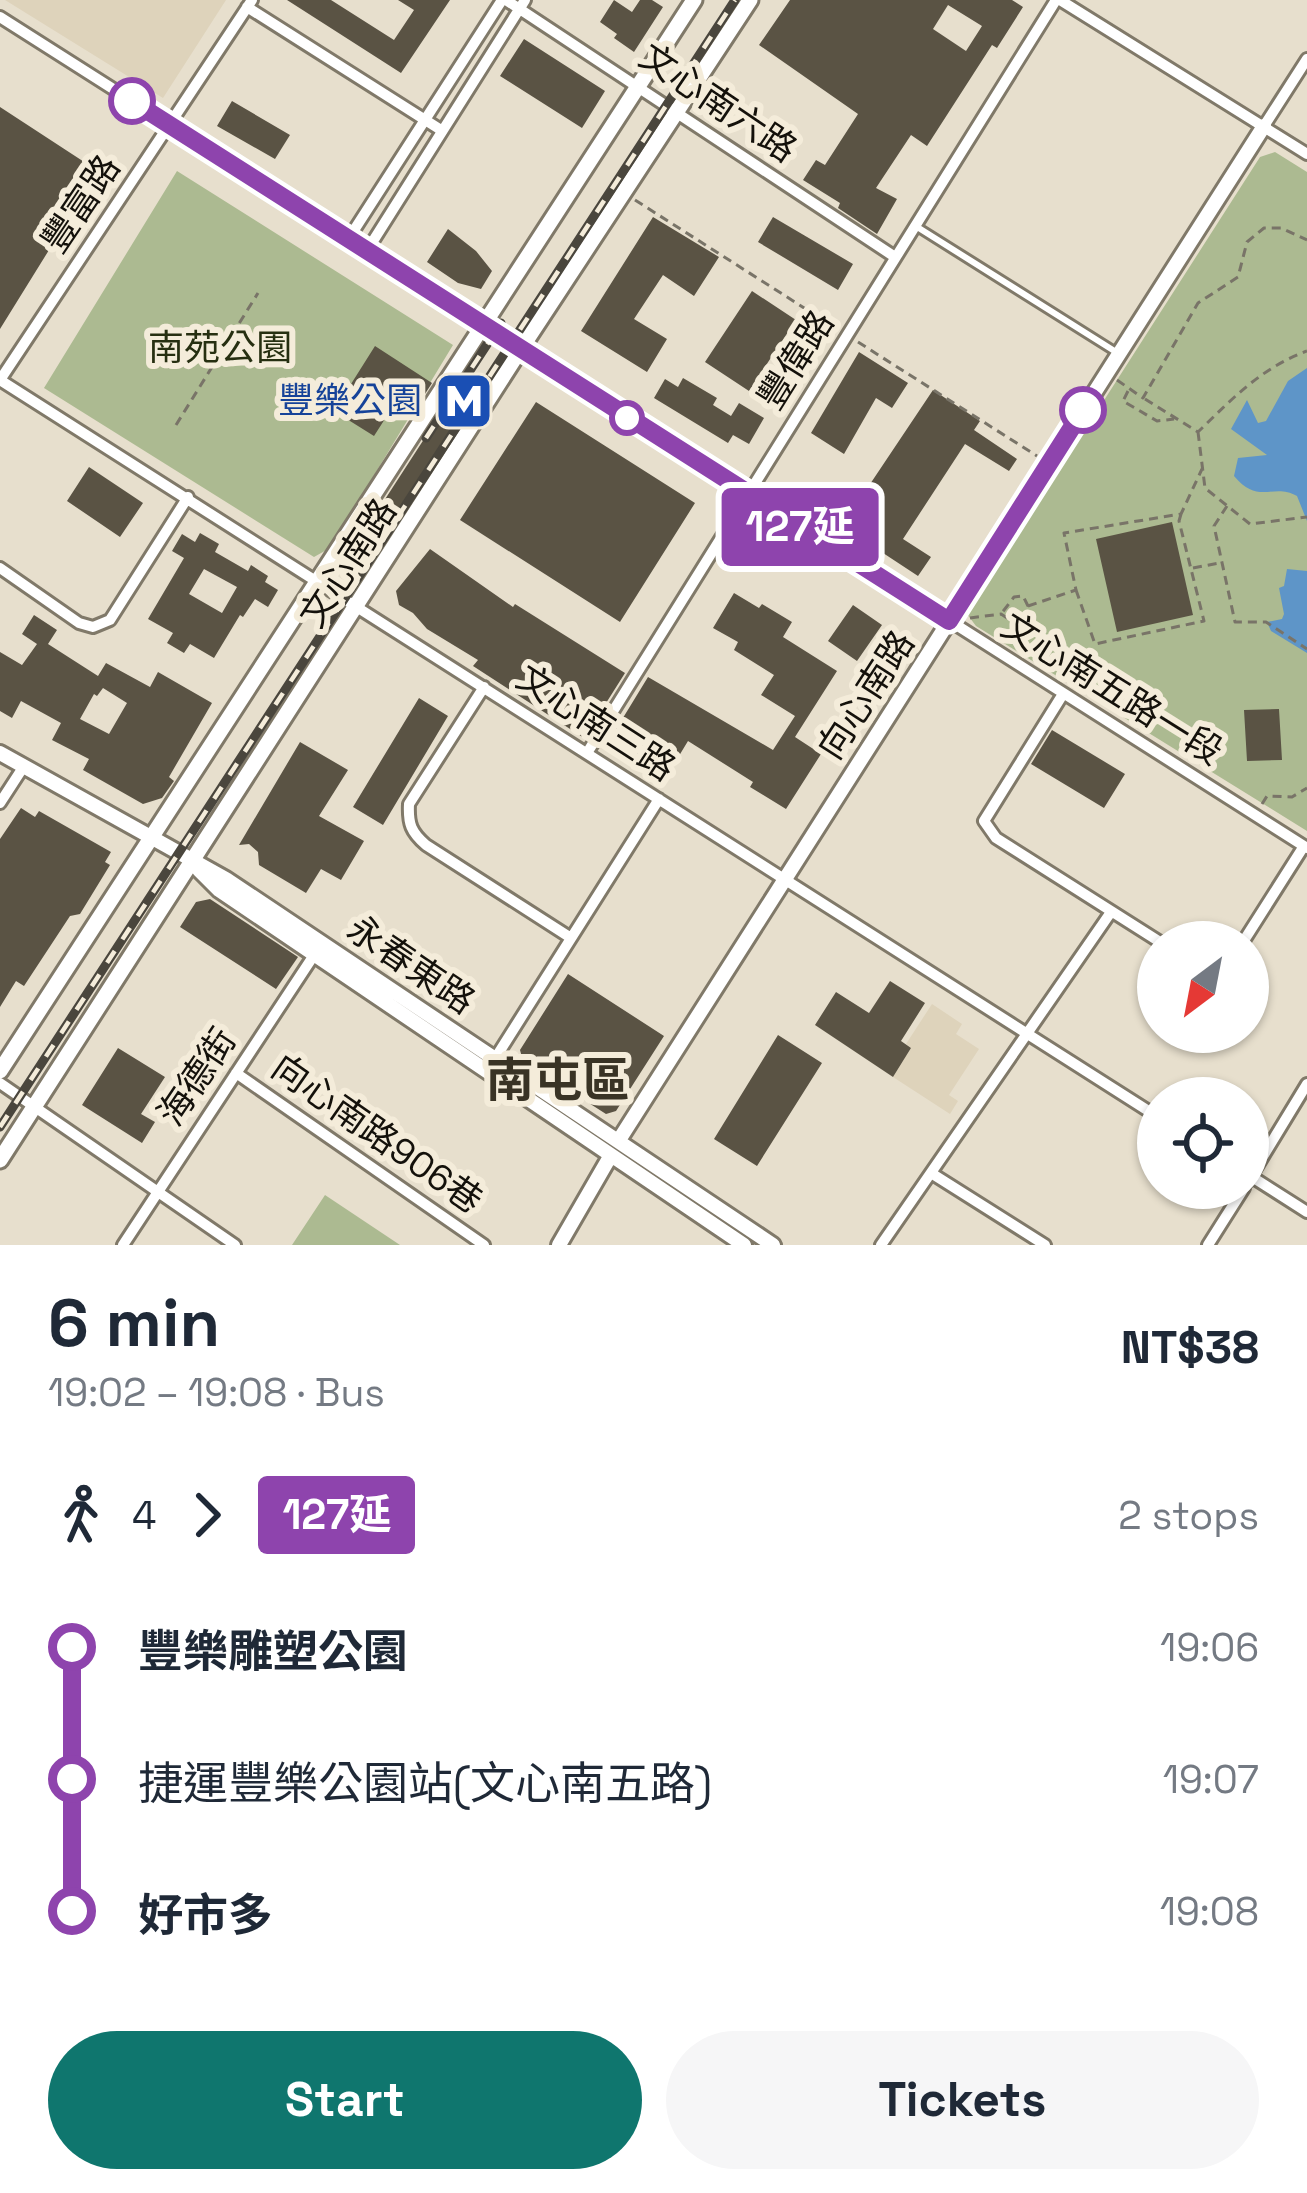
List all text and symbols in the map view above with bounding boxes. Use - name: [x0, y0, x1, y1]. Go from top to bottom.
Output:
- street label: 文心南六路: [631, 34, 805, 172]
- unlabelled marker: [110, 79, 154, 123]
- street label: 豐富路: [32, 146, 130, 262]
- street label: 豐偉路: [748, 302, 844, 418]
- park label: 南苑公園: [148, 325, 292, 371]
- metro station icon: 豐樂公園: [433, 370, 495, 432]
- place label: 豐樂公園: [278, 378, 422, 424]
- unlabelled marker: [1061, 388, 1105, 432]
- unlabelled marker: [611, 402, 643, 434]
- line badge: 127延: [716, 488, 884, 566]
- street label: 文心南路: [289, 490, 407, 636]
- text: 127延: [746, 500, 854, 553]
- street label: 文心南五路一段: [993, 603, 1231, 775]
- street label: 向心南路: [807, 622, 925, 768]
- street label: 文心南三路: [508, 655, 684, 791]
- street label: 永春東路: [338, 906, 484, 1024]
- north arrow: [1137, 921, 1269, 1053]
- map controls: [1137, 921, 1269, 1209]
- street label: 海德街: [148, 1019, 246, 1135]
- street label: 向心南路906巷: [263, 1044, 491, 1224]
- district label: 南屯區: [486, 1050, 630, 1111]
- button: locate: [1137, 1077, 1269, 1209]
- text: 6 min: [48, 1281, 220, 1365]
- text: NT$38: [1121, 1319, 1259, 1376]
- text: 19:02 – 19:08 · Bus: [48, 1368, 385, 1417]
- icon: walk: [48, 1482, 114, 1548]
- icon: forward: [174, 1482, 240, 1548]
- text: 127延: [282, 1488, 391, 1541]
- text: 4: [132, 1491, 156, 1540]
- text: 2 stops: [1118, 1491, 1259, 1540]
- text: 豐樂雕塑公園: [138, 1623, 408, 1680]
- text: 19:06: [1160, 1623, 1259, 1672]
- text: 捷運豐樂公園站(文心南五路): [138, 1755, 712, 1812]
- text: 19:07: [1163, 1755, 1259, 1804]
- text: 好市多: [138, 1887, 273, 1944]
- text: 19:08: [1160, 1887, 1259, 1936]
- button: Start: [48, 2031, 642, 2169]
- button: Tickets: [666, 2031, 1259, 2169]

